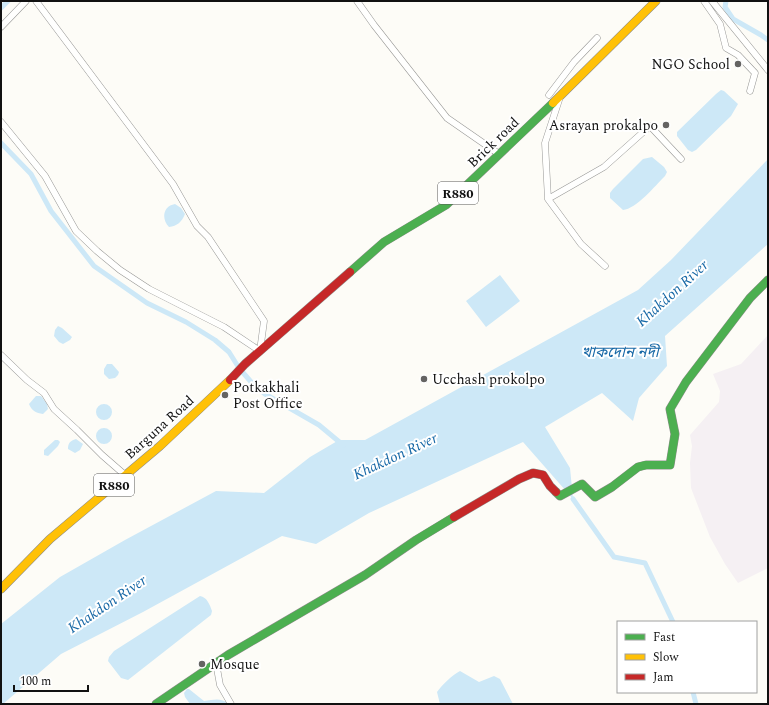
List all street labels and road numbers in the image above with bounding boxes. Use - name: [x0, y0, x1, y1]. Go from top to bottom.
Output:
- street label: Brick road: [463, 112, 524, 172]
- road number: R880: [438, 182, 478, 204]
- street label: Barguna Road: [120, 390, 199, 464]
- road number: R880: [94, 474, 134, 496]

